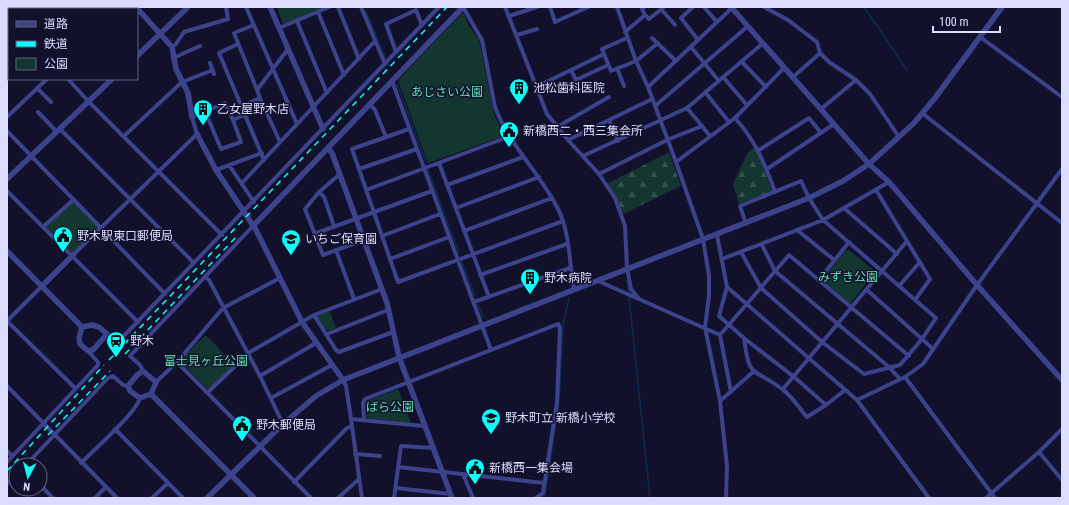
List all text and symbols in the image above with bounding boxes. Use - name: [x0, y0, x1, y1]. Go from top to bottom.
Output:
- legend: [8, 8, 138, 80]
- scale bar: [933, 8, 1000, 34]
- text: 100 m: [939, 15, 969, 29]
- text: 道路: [44, 17, 68, 31]
- text: 鉄道: [44, 37, 68, 51]
- text: 公園: [44, 57, 68, 71]
- building icon: 池松歯科医院: [508, 77, 530, 105]
- place label: 池松歯科医院: [533, 81, 605, 95]
- park label: あじさい公園: [411, 85, 483, 99]
- building icon: 乙女屋野木店: [192, 98, 214, 126]
- place label: 乙女屋野木店: [217, 102, 289, 116]
- public building icon: 新橋西二・西三集会所: [498, 120, 520, 148]
- place label: 新橋西二・西三集会所: [523, 124, 643, 138]
- public building icon: 野木駅東口郵便局: [52, 225, 74, 253]
- school or university icon: いちご保育園: [280, 228, 302, 256]
- place label: 野木駅東口郵便局: [77, 229, 173, 243]
- place label: いちご保育園: [305, 232, 377, 246]
- building icon: 野木病院: [519, 267, 541, 295]
- park label: みずき公園: [818, 270, 878, 284]
- place label: 野木病院: [544, 271, 592, 285]
- station icon: 野木: [105, 330, 127, 358]
- place label: 野木: [130, 334, 154, 348]
- park label: 富士見ヶ丘公園: [164, 354, 248, 368]
- park label: ばら公園: [366, 400, 414, 414]
- school or university icon: 野木町立 新橋小学校: [480, 407, 502, 435]
- place label: 野木町立 新橋小学校: [505, 411, 616, 425]
- public building icon: 野木郵便局: [231, 414, 253, 442]
- place label: 野木郵便局: [256, 418, 316, 432]
- north arrow: [8, 457, 48, 497]
- public building icon: 新橋西一集会場: [464, 457, 486, 485]
- place label: 新橋西一集会場: [489, 461, 573, 475]
- text: N: [22, 480, 31, 493]

